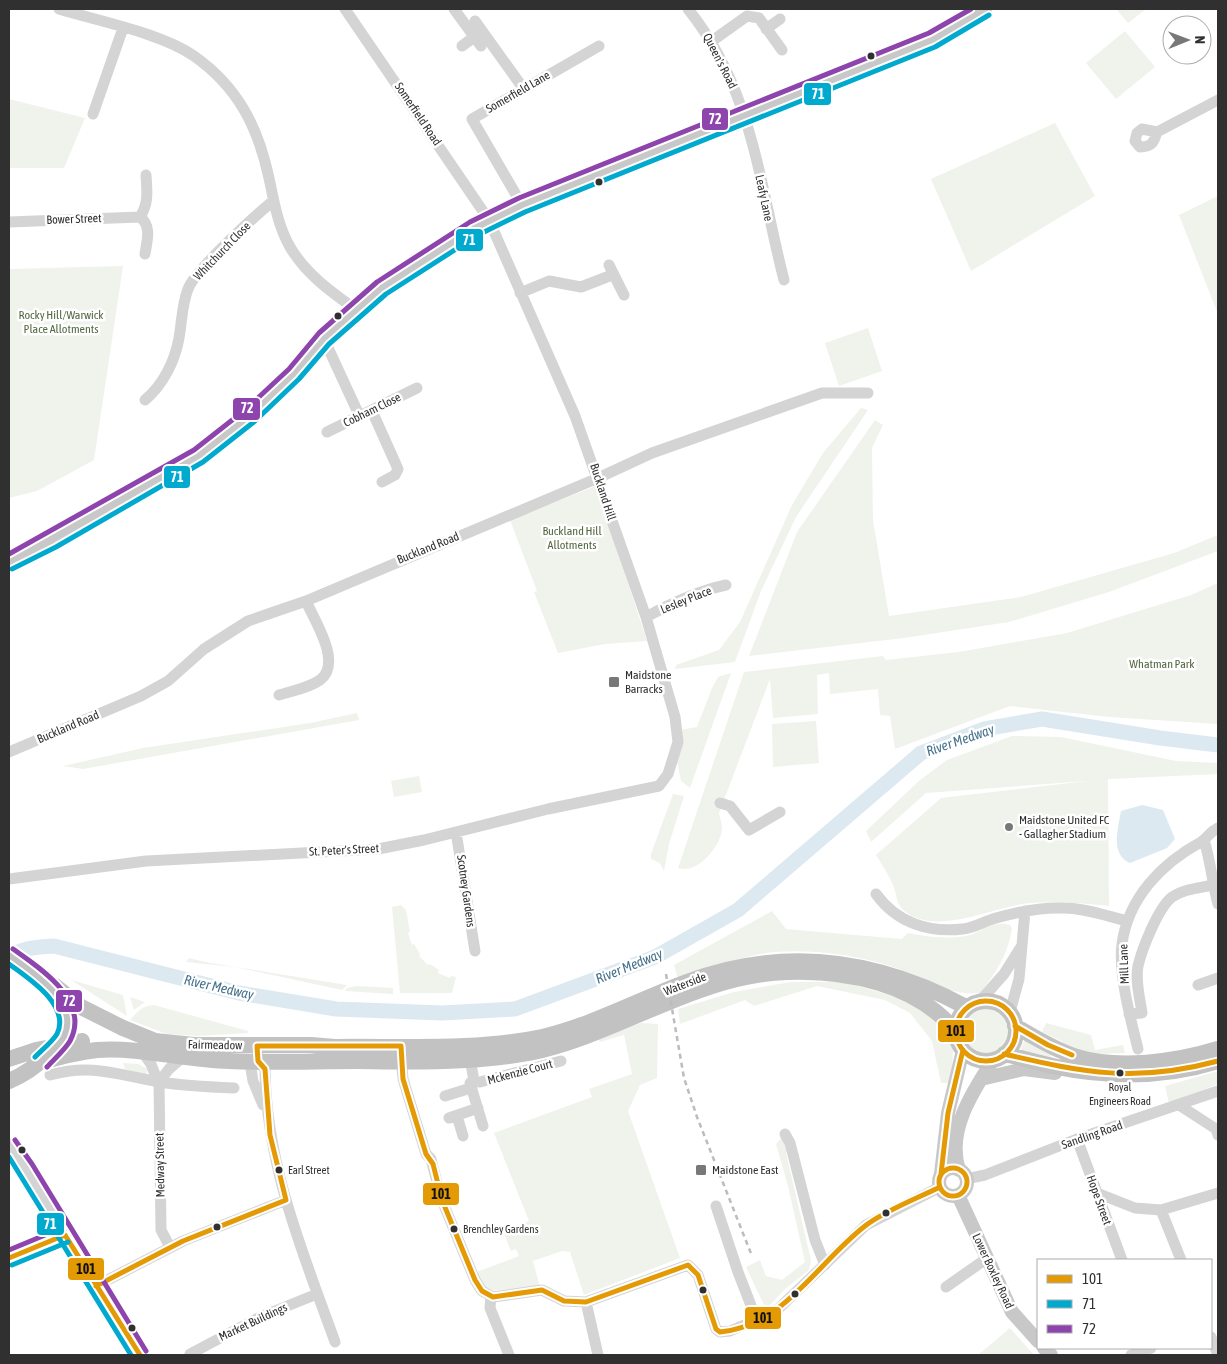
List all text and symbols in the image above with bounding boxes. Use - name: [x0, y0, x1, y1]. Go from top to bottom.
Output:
- north arrow: [1162, 15, 1212, 65]
- street label: Queen's Road: [700, 31, 740, 91]
- text: N: [1192, 36, 1208, 44]
- unlabelled marker: [866, 51, 876, 61]
- street label: Somerfield Lane: [483, 68, 553, 116]
- street label: Somerfield Road: [392, 80, 444, 148]
- line badge: 71: [803, 82, 832, 106]
- text: 71: [811, 86, 825, 102]
- line badge: 72: [701, 107, 729, 131]
- text: 72: [708, 111, 722, 127]
- street label: Leafy Lane: [752, 174, 776, 222]
- unlabelled marker: [594, 177, 604, 187]
- street label: Bower Street: [46, 211, 102, 227]
- street label: Whitchurch Close: [191, 219, 253, 283]
- line badge: 71: [455, 228, 484, 252]
- text: 71: [462, 232, 476, 248]
- park label: Rocky Hill/Warwick Place Allotments: [18, 308, 104, 336]
- unlabelled marker: [333, 311, 343, 321]
- street label: Cobham Close: [341, 390, 403, 430]
- line badge: 72: [232, 397, 261, 421]
- text: 72: [240, 400, 254, 416]
- street label: Buckland Hill: [587, 462, 619, 523]
- line badge: 71: [163, 465, 191, 489]
- text: 71: [170, 469, 184, 485]
- park label: Buckland Hill Allotments: [542, 524, 602, 552]
- street label: Buckland Road: [395, 529, 461, 567]
- street label: Lesley Place: [658, 583, 714, 617]
- park label: Whatman Park: [1129, 657, 1195, 671]
- place label: Maidstone Barracks: [625, 668, 672, 696]
- marker: Maidstone Barracks: [607, 675, 621, 689]
- street label: Buckland Road: [35, 708, 101, 746]
- water label: River Medway: [924, 721, 996, 759]
- place label: Maidstone United FC - Gallagher Stadium: [1019, 813, 1110, 841]
- marker: Maidstone United FC - Gallagher Stadium: [1003, 821, 1015, 833]
- street label: St. Peter's Street: [309, 841, 380, 859]
- street label: Scotney Gardens: [454, 854, 478, 928]
- street label: Mill Lane: [1116, 944, 1132, 984]
- water label: River Medway: [593, 945, 665, 987]
- street label: Waterside: [662, 970, 708, 998]
- water label: River Medway: [183, 971, 256, 1003]
- line badge: 72: [55, 989, 83, 1013]
- text: 72: [62, 993, 76, 1009]
- line badge: 101: [937, 1019, 975, 1043]
- text: 101: [946, 1023, 966, 1039]
- street label: Fairmeadow: [188, 1038, 242, 1052]
- street label: Mckenzie Court: [486, 1056, 555, 1087]
- marker: Royal Engineers Road: [1115, 1068, 1125, 1078]
- place label: Royal Engineers Road: [1089, 1081, 1151, 1107]
- street label: Sandling Road: [1060, 1118, 1124, 1152]
- street label: Medway Street: [152, 1132, 168, 1197]
- unlabelled marker: [17, 1145, 27, 1155]
- marker: Maidstone East: [694, 1163, 708, 1177]
- place label: Maidstone East: [712, 1163, 779, 1177]
- place label: Earl Street: [288, 1164, 330, 1176]
- marker: Earl Street: [274, 1165, 284, 1175]
- street label: Hope Street: [1084, 1173, 1115, 1227]
- line badge: 101: [422, 1182, 460, 1206]
- text: 101: [431, 1186, 451, 1202]
- unlabelled marker: [881, 1208, 891, 1218]
- line badge: 71: [36, 1212, 65, 1236]
- text: 71: [43, 1216, 57, 1232]
- unlabelled marker: [212, 1222, 222, 1232]
- place label: Brenchley Gardens: [463, 1223, 539, 1235]
- marker: Brenchley Gardens: [449, 1224, 459, 1234]
- street label: Lower Boxley Road: [969, 1231, 1017, 1311]
- line badge: 101: [67, 1257, 105, 1281]
- legend: [1037, 1259, 1212, 1349]
- text: 101: [76, 1261, 96, 1277]
- text: 101: [1082, 1270, 1103, 1287]
- unlabelled marker: [698, 1285, 708, 1295]
- unlabelled marker: [790, 1289, 800, 1299]
- text: 71: [1082, 1295, 1096, 1312]
- street label: Market Buildings: [217, 1300, 289, 1344]
- line badge: 101: [744, 1306, 782, 1330]
- text: 101: [753, 1310, 773, 1326]
- text: 72: [1082, 1320, 1096, 1337]
- unlabelled marker: [127, 1323, 137, 1333]

